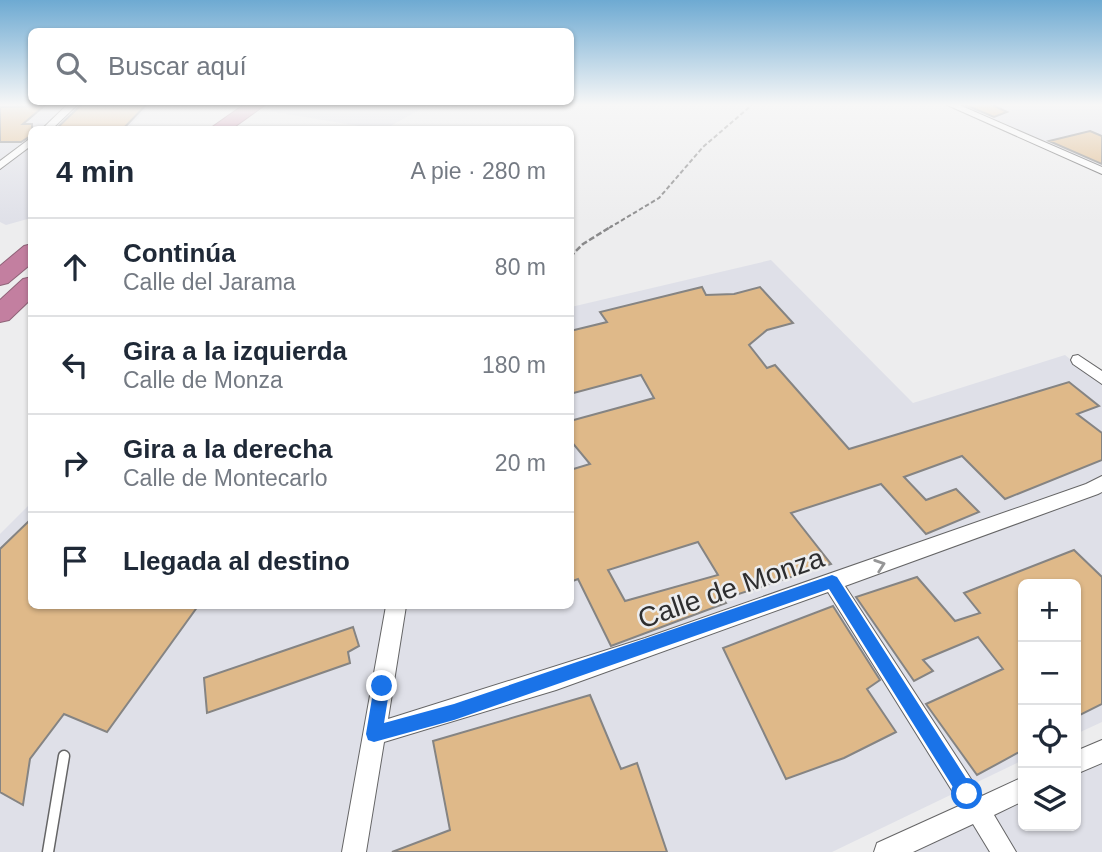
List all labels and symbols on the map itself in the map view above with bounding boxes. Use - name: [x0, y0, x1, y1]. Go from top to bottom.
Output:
- street label: Calle de Monza: [634, 542, 828, 634]
- one-way arrow: [873, 559, 885, 573]
- route end: [366, 670, 397, 701]
- route start: [951, 778, 982, 809]

